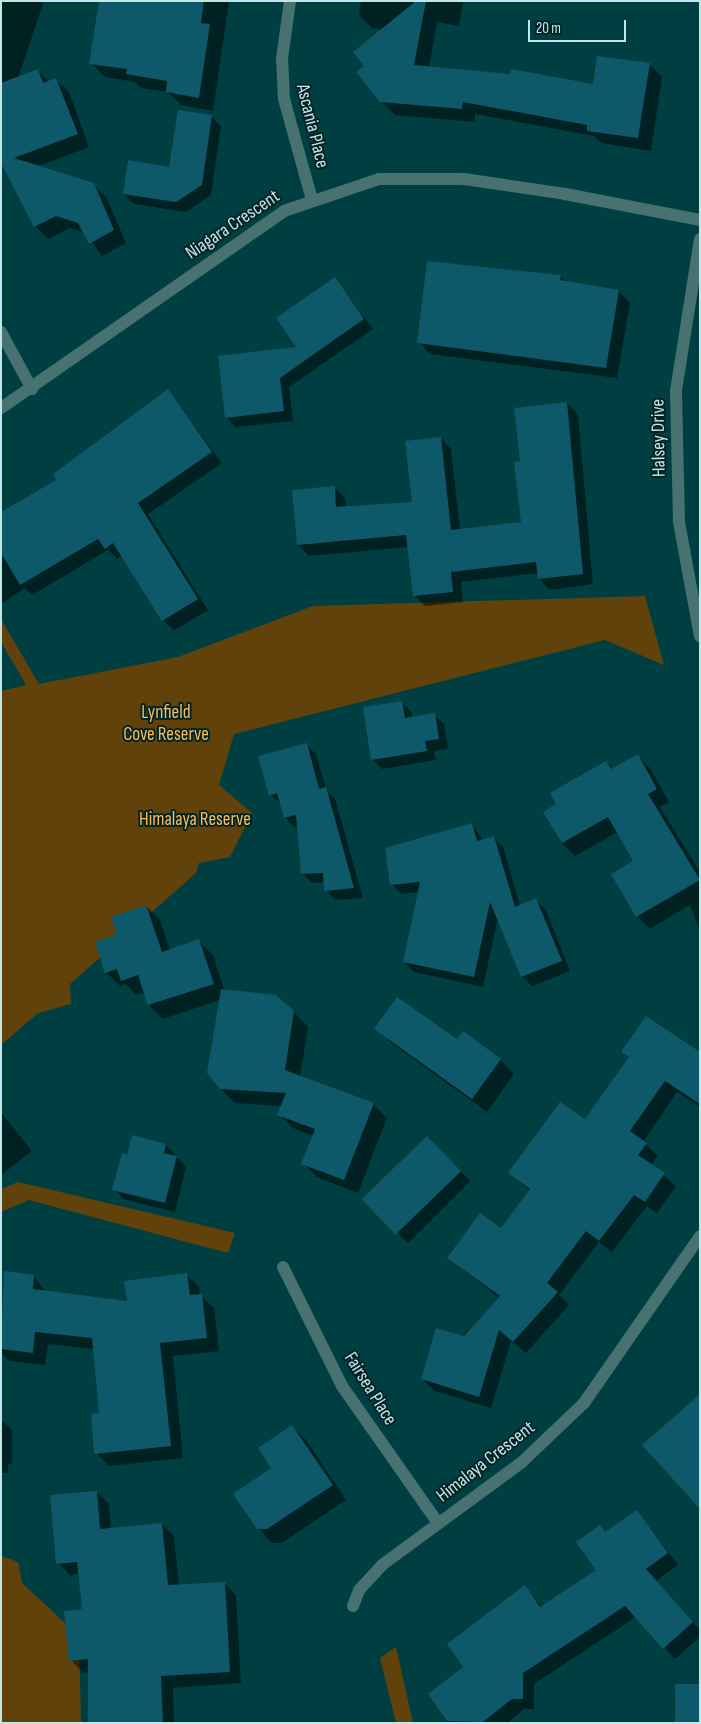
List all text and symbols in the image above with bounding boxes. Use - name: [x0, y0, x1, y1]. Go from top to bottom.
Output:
- scale bar: [531, 10, 628, 42]
- text: 20 m: [536, 19, 561, 38]
- street label: Ascania Place: [291, 82, 333, 170]
- street label: Niagara Crescent: [182, 185, 284, 265]
- street label: Halsey Drive: [647, 399, 671, 477]
- park label: Lynfield Cove Reserve: [123, 702, 209, 746]
- park label: Himalaya Reserve: [139, 809, 251, 831]
- street label: Fairsea Place: [339, 1348, 401, 1430]
- street label: Himalaya Crescent: [432, 1416, 540, 1508]

